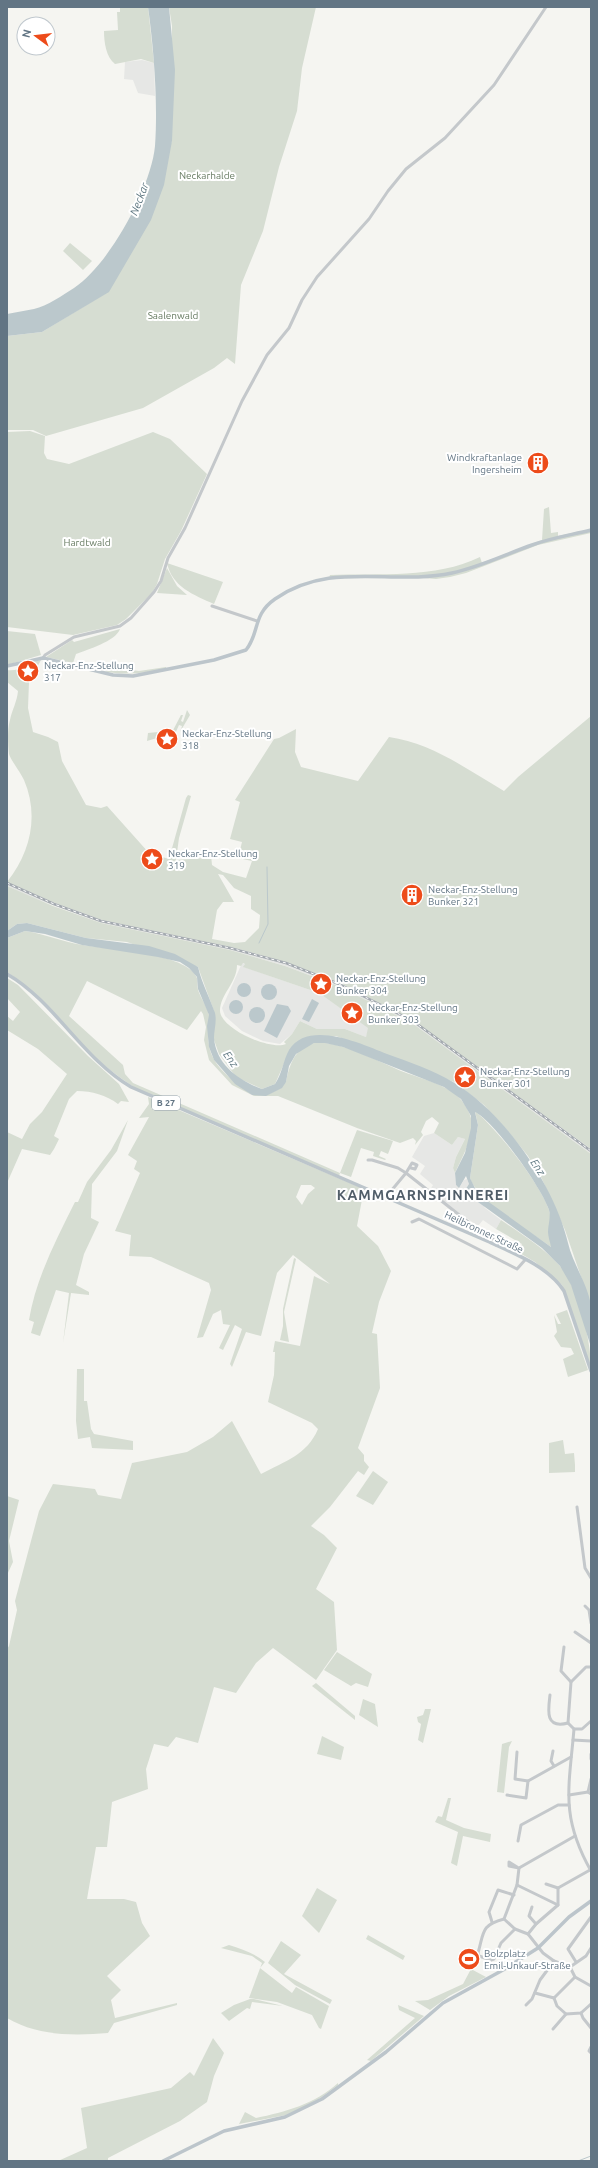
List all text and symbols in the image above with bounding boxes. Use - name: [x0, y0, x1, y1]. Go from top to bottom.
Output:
- north arrow: [16, 16, 56, 56]
- text: N: [19, 28, 33, 39]
- park label: Neckarhalde: [179, 170, 235, 181]
- water label: Neckar: [127, 180, 151, 217]
- park label: Saalenwald: [148, 310, 199, 321]
- building icon: Windkraftanlage Ingersheim: [525, 450, 551, 476]
- place label: Windkraftanlage Ingersheim: [447, 452, 522, 475]
- park label: Hardtwald: [63, 537, 111, 548]
- place icon: Neckar-Enz-Stellung 317: [15, 658, 41, 684]
- place label: Neckar-Enz-Stellung 317: [44, 660, 134, 683]
- place icon: Neckar-Enz-Stellung 318: [154, 726, 180, 752]
- place label: Neckar-Enz-Stellung 318: [182, 728, 272, 751]
- place icon: Neckar-Enz-Stellung 319: [139, 846, 165, 872]
- place label: Neckar-Enz-Stellung 319: [168, 848, 258, 871]
- building icon: Neckar-Enz-Stellung Bunker 321: [399, 882, 425, 908]
- place label: Neckar-Enz-Stellung Bunker 321: [428, 884, 518, 907]
- place icon: Neckar-Enz-Stellung Bunker 304: [308, 971, 334, 997]
- place label: Neckar-Enz-Stellung Bunker 304: [336, 973, 426, 996]
- place icon: Neckar-Enz-Stellung Bunker 303: [339, 1000, 365, 1026]
- place label: Neckar-Enz-Stellung Bunker 303: [368, 1002, 458, 1025]
- water label: Enz: [221, 1049, 241, 1070]
- place icon: Neckar-Enz-Stellung Bunker 301: [452, 1064, 478, 1090]
- place label: Neckar-Enz-Stellung Bunker 301: [480, 1066, 570, 1089]
- road number: B 27: [152, 1096, 180, 1110]
- water label: Enz: [528, 1157, 548, 1178]
- district label: KAMMGARNSPINNEREI: [337, 1187, 509, 1203]
- street label: Heilbronner Straße: [443, 1209, 525, 1255]
- sports icon: Bolzplatz Emil-Unkauf-Straße: [456, 1946, 482, 1972]
- place label: Bolzplatz Emil-Unkauf-Straße: [484, 1948, 571, 1971]

